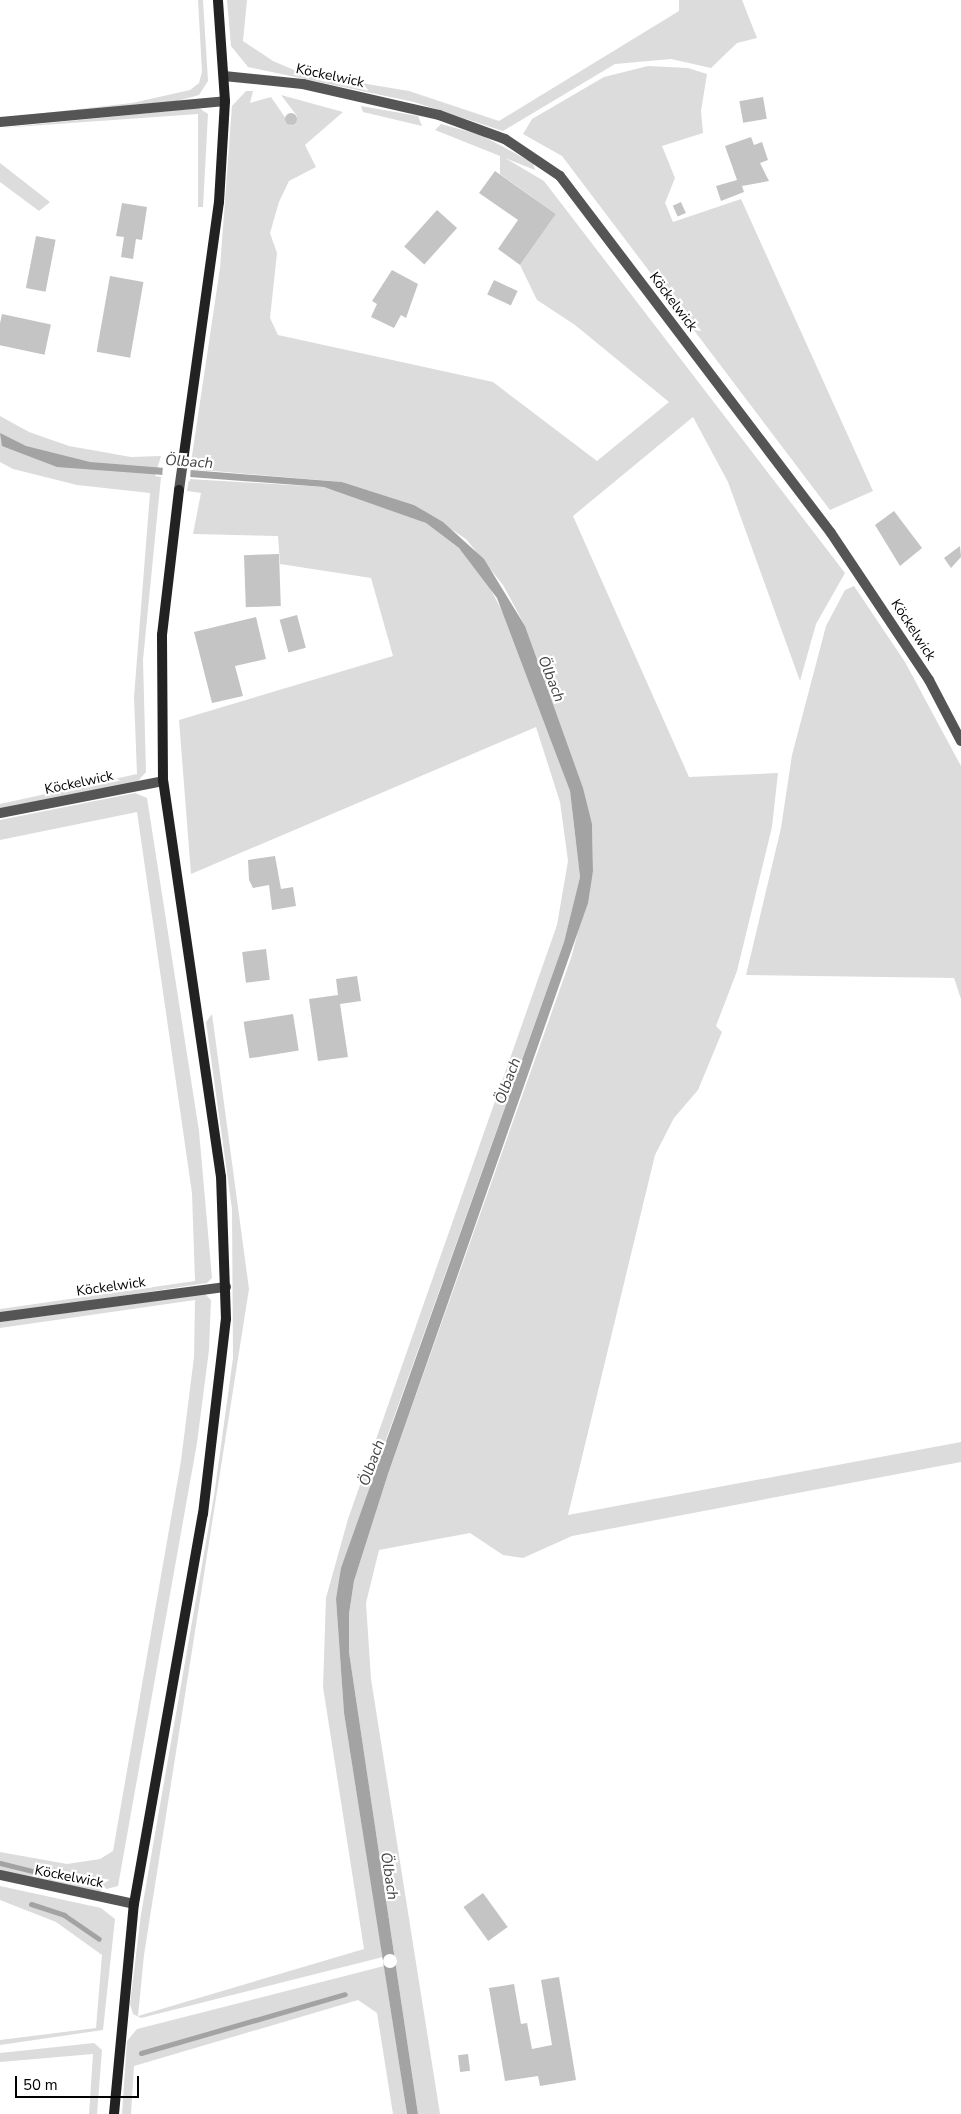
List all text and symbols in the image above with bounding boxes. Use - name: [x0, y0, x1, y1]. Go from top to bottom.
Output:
- street label: Köckelwick: [294, 61, 366, 91]
- street label: Köckelwick: [645, 269, 701, 335]
- water label: Ölbach: [164, 451, 214, 473]
- street label: Köckelwick: [887, 596, 939, 664]
- water label: Ölbach: [534, 653, 568, 705]
- street label: Köckelwick: [43, 768, 115, 798]
- water label: Ölbach: [491, 1055, 525, 1107]
- street label: Köckelwick: [75, 1274, 147, 1300]
- water label: Ölbach: [355, 1437, 389, 1489]
- water label: Ölbach: [376, 1851, 402, 1901]
- street label: Köckelwick: [33, 1862, 105, 1892]
- scale bar: [18, 2066, 141, 2098]
- text: 50 m: [23, 2075, 58, 2095]

